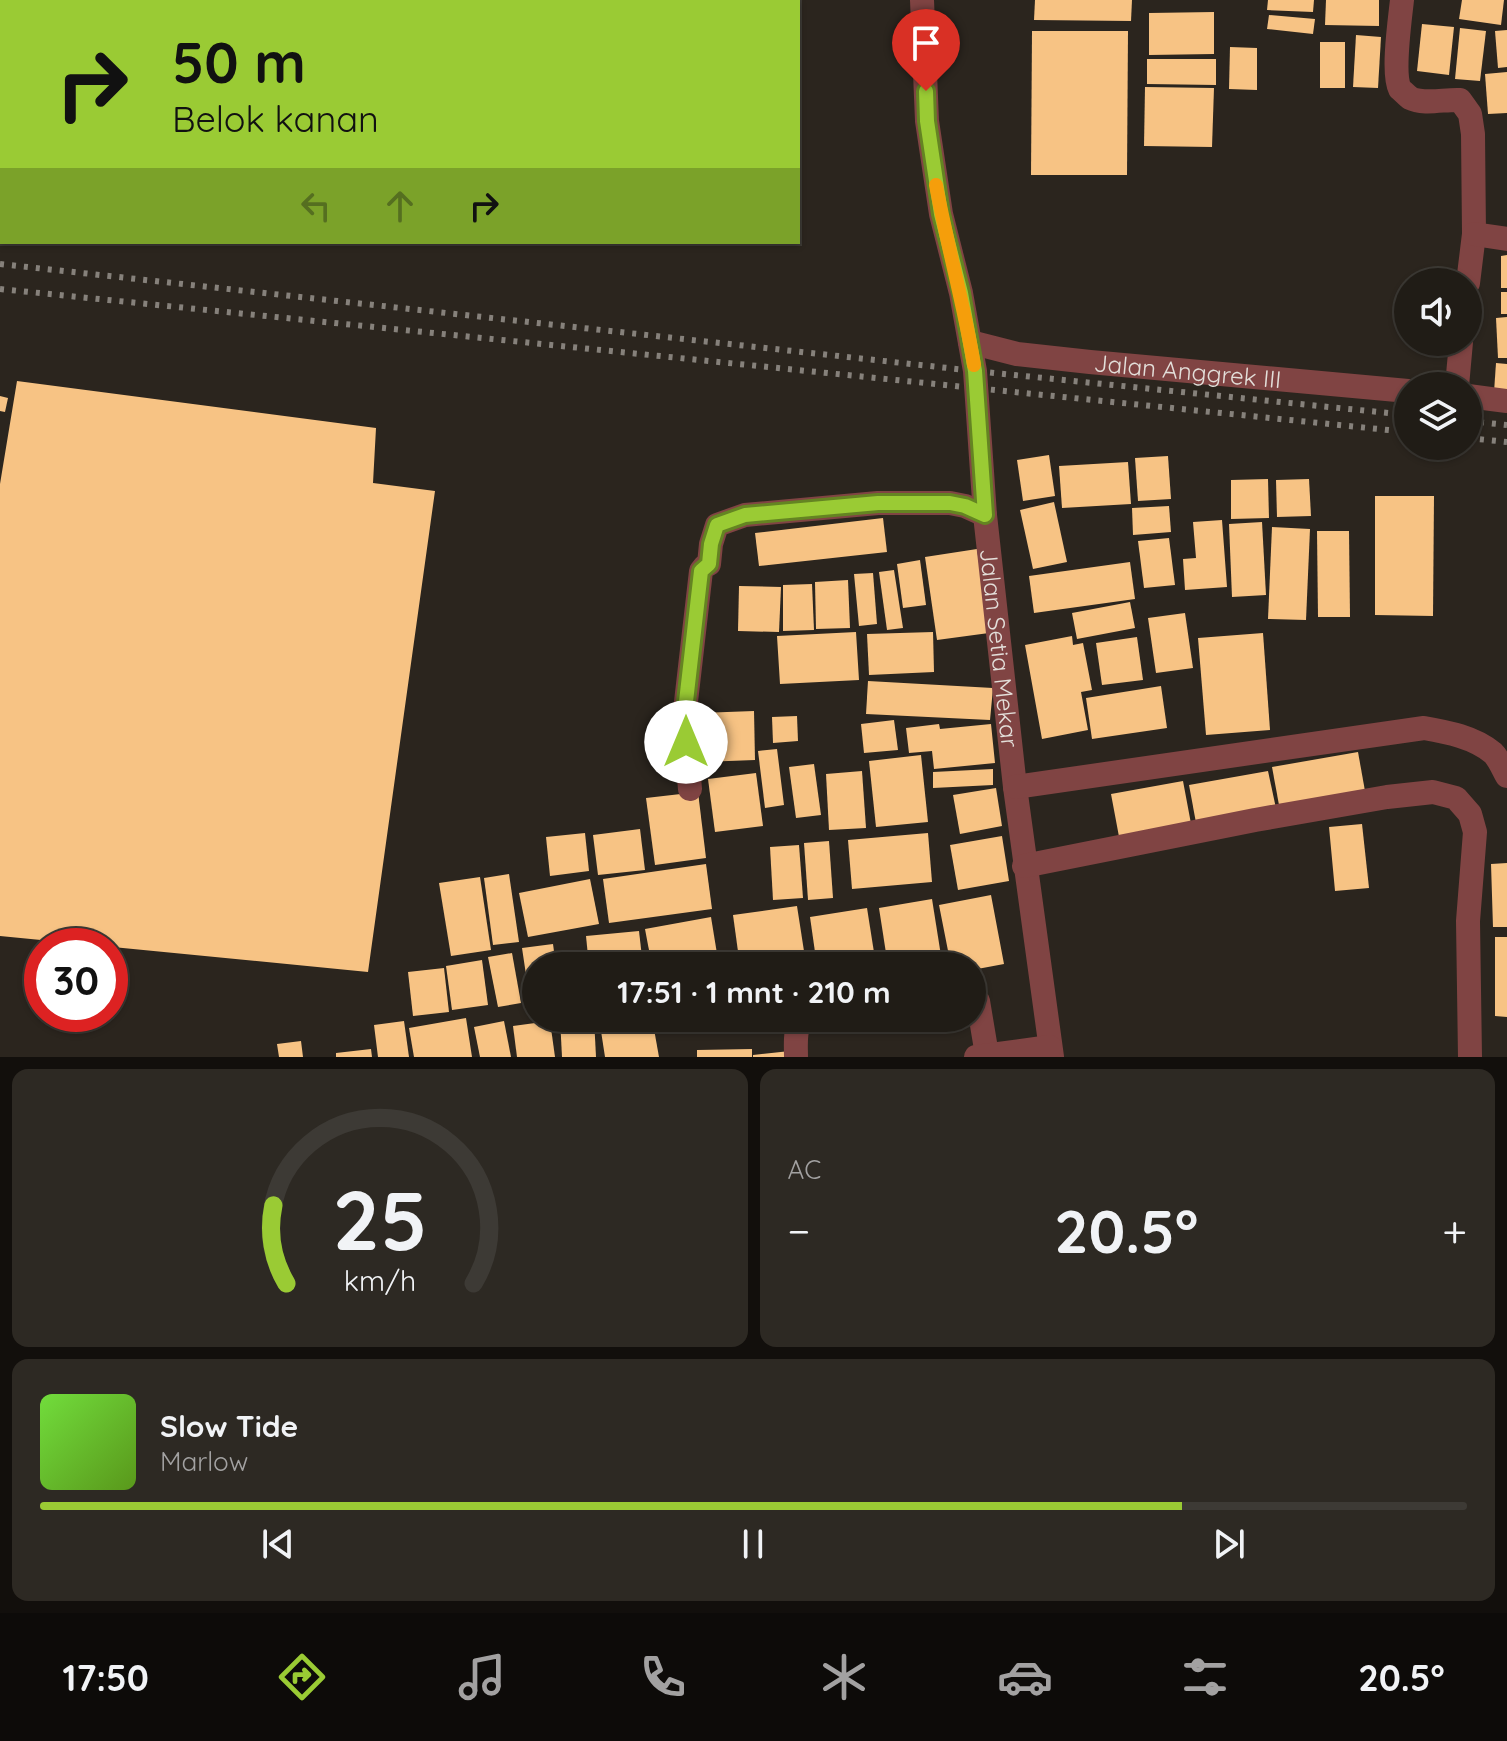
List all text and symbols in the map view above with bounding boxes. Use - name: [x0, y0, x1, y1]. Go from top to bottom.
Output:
- pin: [892, 9, 960, 91]
- icon: arrive: [904, 21, 948, 65]
- text: 50 m: [172, 27, 306, 97]
- icon: right: [40, 32, 144, 136]
- text: Belok kanan: [172, 96, 379, 141]
- icon: left: [294, 184, 338, 228]
- icon: ahead: [378, 184, 422, 228]
- icon: right: [462, 184, 506, 228]
- map controls: [1394, 268, 1482, 460]
- button: sound: [1394, 268, 1482, 356]
- street label: Jalan Anggrek III: [1093, 347, 1283, 394]
- button: layers: [1394, 372, 1482, 460]
- street label: Jalan Setia Mekar: [974, 547, 1026, 749]
- position arrow: [644, 700, 728, 784]
- speed limit sign: 30: [24, 928, 128, 1032]
- text: 17:51 · 1 mnt · 210 m: [617, 973, 891, 1011]
- text: AC: [788, 1153, 821, 1186]
- text: 25: [332, 1167, 427, 1271]
- text: 20.5°: [1054, 1193, 1198, 1268]
- text: −: [788, 1203, 810, 1258]
- text: +: [1442, 1203, 1467, 1258]
- text: km/h: [343, 1262, 416, 1298]
- text: Slow Tide: [160, 1407, 298, 1445]
- text: Marlow: [160, 1445, 248, 1478]
- icon: previous: [256, 1522, 300, 1566]
- icon: pause: [731, 1522, 775, 1566]
- icon: next: [1207, 1522, 1251, 1566]
- icon: directions: [274, 1649, 330, 1705]
- icon: music: [454, 1649, 510, 1705]
- icon: phone: [635, 1649, 691, 1705]
- icon: climate: [816, 1649, 872, 1705]
- icon: car: [997, 1649, 1053, 1705]
- icon: filters: [1177, 1649, 1233, 1705]
- text: 17:50: [62, 1655, 149, 1700]
- text: 20.5°: [1358, 1655, 1445, 1700]

